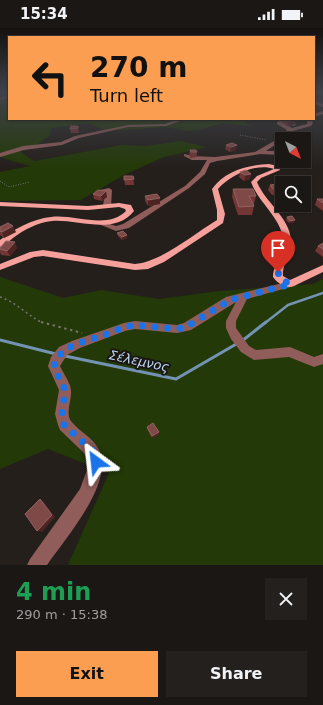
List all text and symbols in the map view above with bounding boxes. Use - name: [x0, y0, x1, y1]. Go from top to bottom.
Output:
- text: 15:34: [20, 5, 68, 23]
- text: 270 m: [90, 51, 187, 84]
- icon: left: [24, 52, 76, 104]
- text: Turn left: [90, 85, 163, 106]
- north arrow: [275, 132, 311, 168]
- map controls: [275, 132, 311, 212]
- button: search: [275, 176, 311, 212]
- pin: [261, 231, 295, 272]
- icon: arrive: [267, 237, 289, 259]
- water label: Σέλεμνος: [108, 347, 171, 375]
- position arrow: [75, 441, 117, 483]
- text: 4 min: [16, 578, 91, 606]
- button: close: [265, 578, 307, 620]
- text: 290 m · 15:38: [16, 607, 107, 622]
- button: Exit: [16, 651, 158, 697]
- button: Share: [166, 651, 307, 697]

